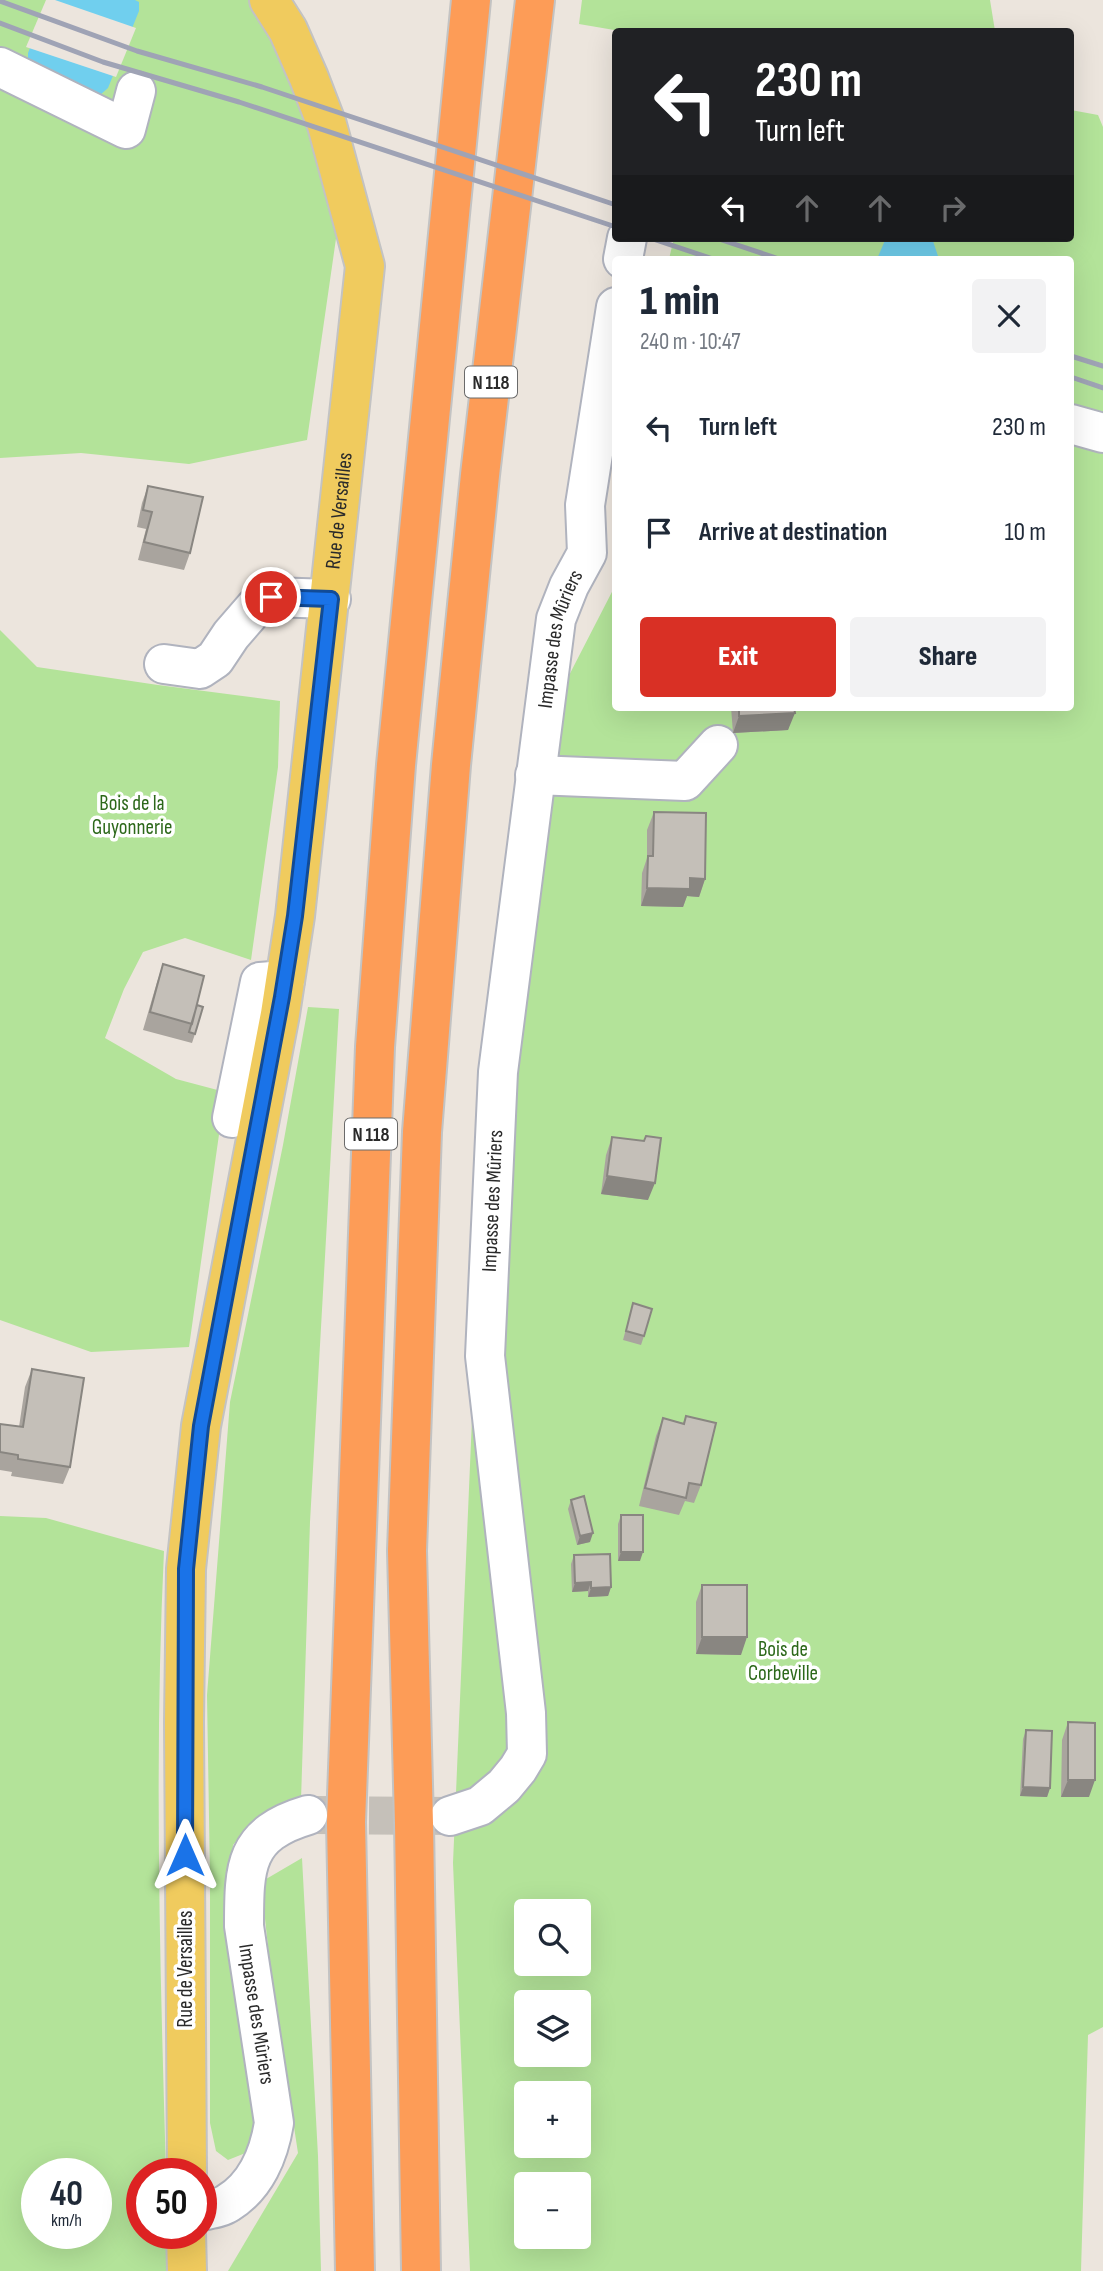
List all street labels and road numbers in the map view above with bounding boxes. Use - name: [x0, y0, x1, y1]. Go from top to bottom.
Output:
- road number: N 118: [465, 366, 517, 398]
- street label: Rue de Versailles: [320, 451, 358, 570]
- street label: Impasse des Mûriers: [533, 565, 589, 710]
- road number: N 118: [345, 1118, 397, 1150]
- street label: Impasse des Mûriers: [477, 1129, 508, 1273]
- street label: Rue de Versailles: [173, 1911, 198, 2028]
- street label: Impasse des Mûriers: [233, 1942, 280, 2086]

